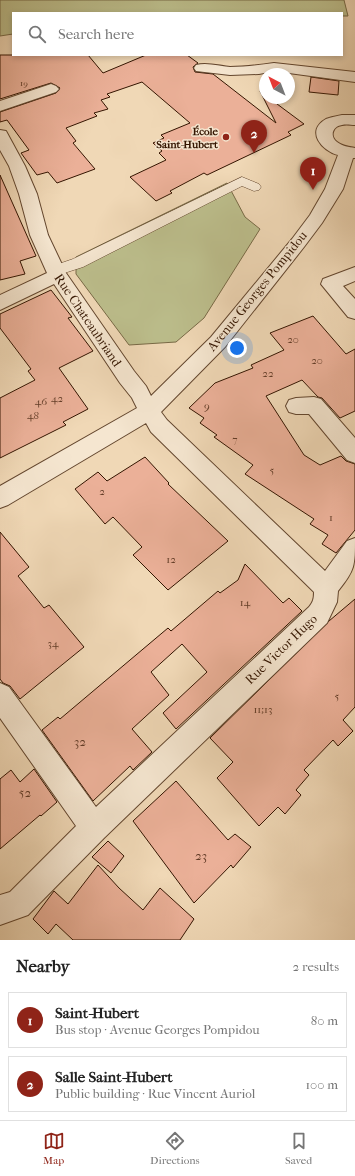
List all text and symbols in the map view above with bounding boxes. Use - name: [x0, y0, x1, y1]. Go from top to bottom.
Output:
- search box: [12, 12, 343, 56]
- icon: search: [26, 23, 48, 45]
- text: Search here: [58, 25, 134, 43]
- north arrow: [259, 68, 295, 104]
- house number: 19: [20, 78, 28, 88]
- pin: 2: [241, 120, 267, 153]
- place label: École Saint-Hubert: [156, 125, 219, 151]
- marker: École Saint-Hubert: [221, 132, 231, 142]
- pin: 1: [300, 157, 326, 190]
- street label: Avenue Georges Pompidou: [203, 228, 310, 355]
- street label: Rue Chateaubriand: [51, 271, 125, 370]
- house number: 20: [287, 333, 299, 346]
- your location: [227, 338, 247, 358]
- house number: 20: [311, 354, 323, 367]
- house number: 22: [262, 367, 274, 380]
- house number: 42: [51, 392, 63, 405]
- house number: 46: [35, 395, 47, 408]
- house number: 9: [204, 400, 210, 413]
- house number: 48: [27, 409, 39, 422]
- house number: 7: [232, 433, 238, 446]
- house number: 5: [270, 464, 275, 477]
- house number: 2: [99, 485, 105, 498]
- house number: 1: [329, 511, 333, 524]
- house number: 12: [166, 553, 176, 566]
- house number: 14: [240, 596, 251, 609]
- street label: Rue Victor Hugo: [242, 611, 320, 687]
- house number: 34: [47, 637, 59, 650]
- house number: 5: [335, 690, 340, 703]
- house number: 11;13: [253, 703, 273, 716]
- house number: 32: [74, 734, 86, 749]
- house number: 52: [19, 785, 31, 800]
- house number: 23: [195, 848, 207, 863]
- text: Nearby: [16, 956, 70, 976]
- text: 2 results: [293, 959, 339, 974]
- text: Saint-Hubert: [55, 1004, 139, 1022]
- text: 1: [28, 1013, 32, 1028]
- text: 80 m: [311, 1013, 338, 1028]
- text: Bus stop · Avenue Georges Pompidou: [55, 1022, 260, 1037]
- text: Salle Saint-Hubert: [55, 1068, 173, 1086]
- text: 2: [27, 1077, 33, 1092]
- text: 100 m: [305, 1077, 338, 1092]
- text: Public building · Rue Vincent Auriol: [55, 1086, 255, 1101]
- tab: Map: [43, 1130, 65, 1167]
- tab: Directions: [150, 1130, 200, 1167]
- tab: Saved: [285, 1130, 312, 1167]

